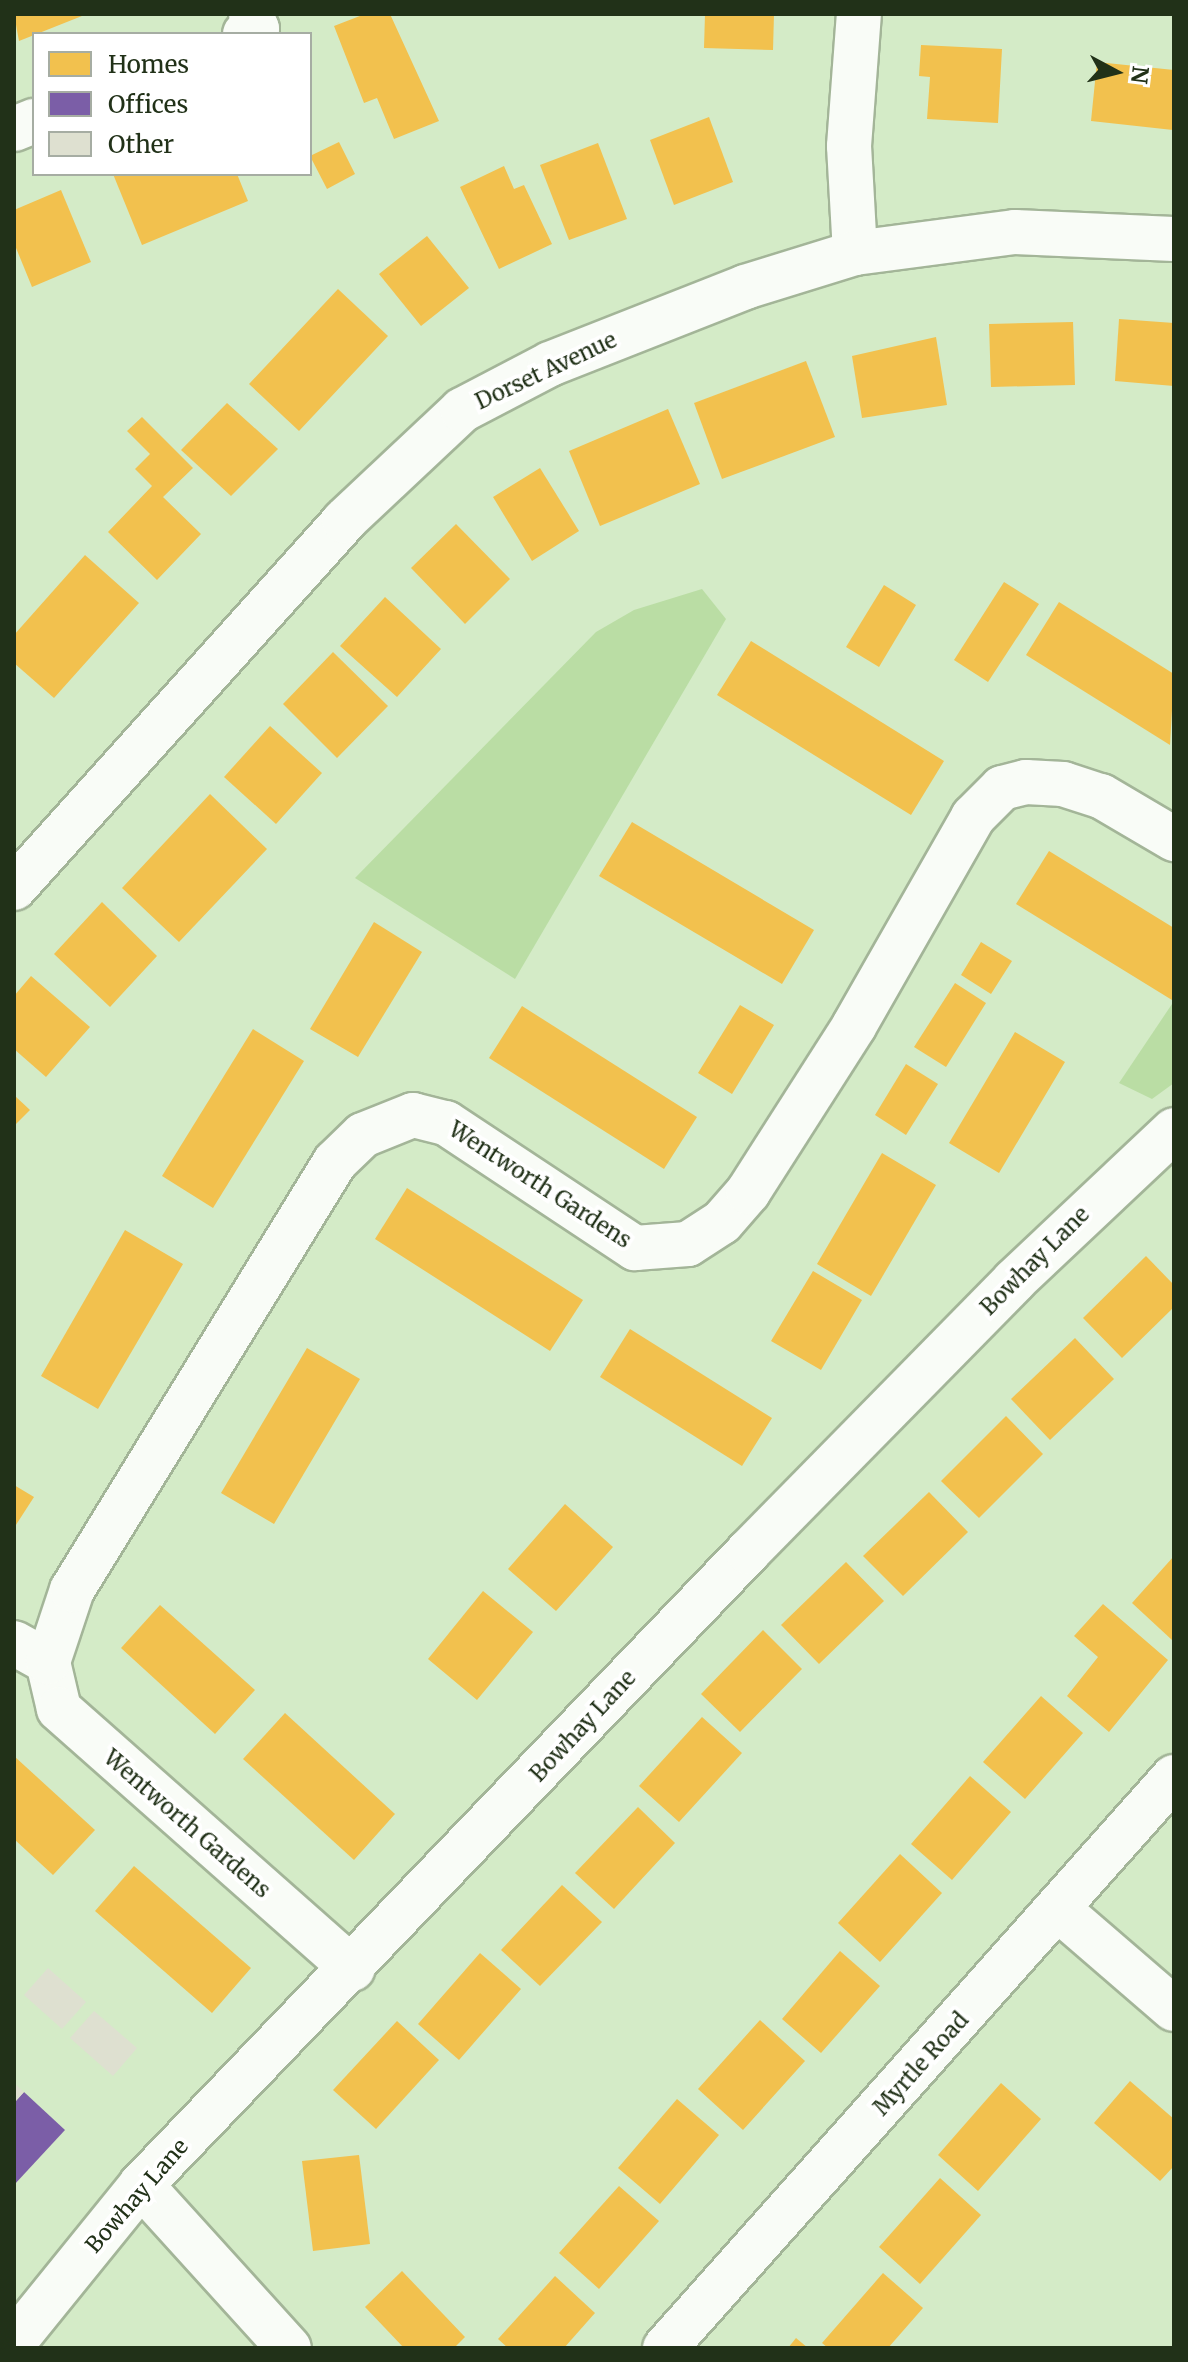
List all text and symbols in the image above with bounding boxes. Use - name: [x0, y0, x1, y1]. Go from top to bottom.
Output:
- legend: [32, 32, 312, 176]
- north arrow: [1076, 32, 1156, 112]
- text: Homes: [108, 49, 189, 80]
- text: N: [1125, 65, 1155, 85]
- text: Offices: [108, 89, 188, 120]
- text: Other: [108, 129, 174, 160]
- street label: Dorset Avenue: [471, 327, 621, 415]
- street label: Wentworth Gardens: [444, 1116, 636, 1254]
- street label: Bowhay Lane: [975, 1201, 1095, 1321]
- street label: Bowhay Lane: [525, 1665, 641, 1787]
- street label: Wentworth Gardens: [98, 1744, 276, 1904]
- street label: Myrtle Road: [868, 2007, 974, 2121]
- street label: Bowhay Lane: [80, 2134, 194, 2258]

